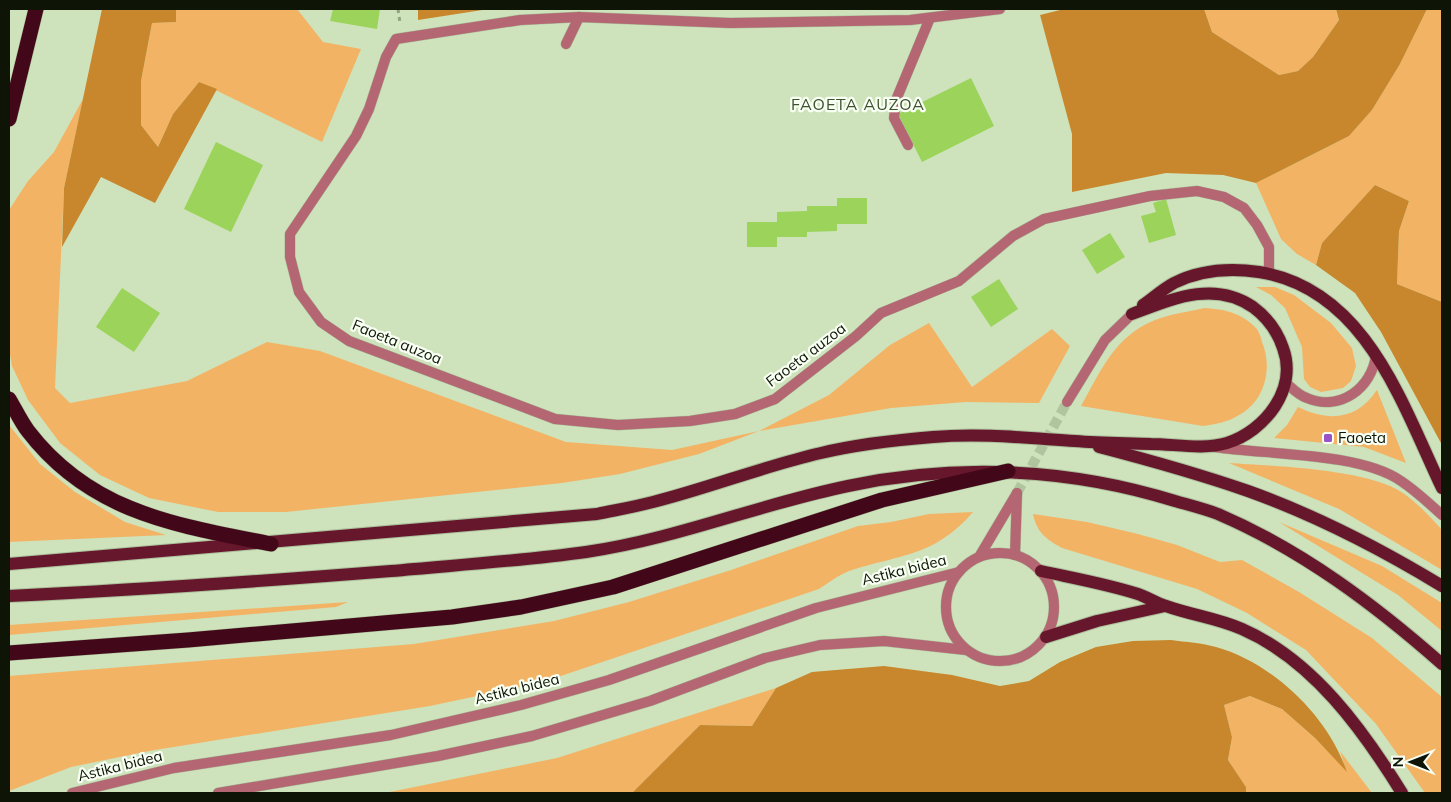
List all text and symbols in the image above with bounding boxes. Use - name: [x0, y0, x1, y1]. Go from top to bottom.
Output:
- district label: FAOETA AUZOA: [791, 94, 925, 114]
- street label: Faoeta auzoa: [350, 315, 445, 368]
- street label: Faoeta auzoa: [762, 318, 849, 391]
- place label: Faoeta: [1338, 428, 1386, 447]
- marker: Faoeta: [1322, 432, 1334, 444]
- street label: Astika bidea: [860, 550, 948, 589]
- street label: Astika bidea: [473, 669, 561, 708]
- north arrow: [1386, 737, 1436, 787]
- street label: Astika bidea: [76, 746, 164, 785]
- text: N: [1389, 757, 1407, 767]

